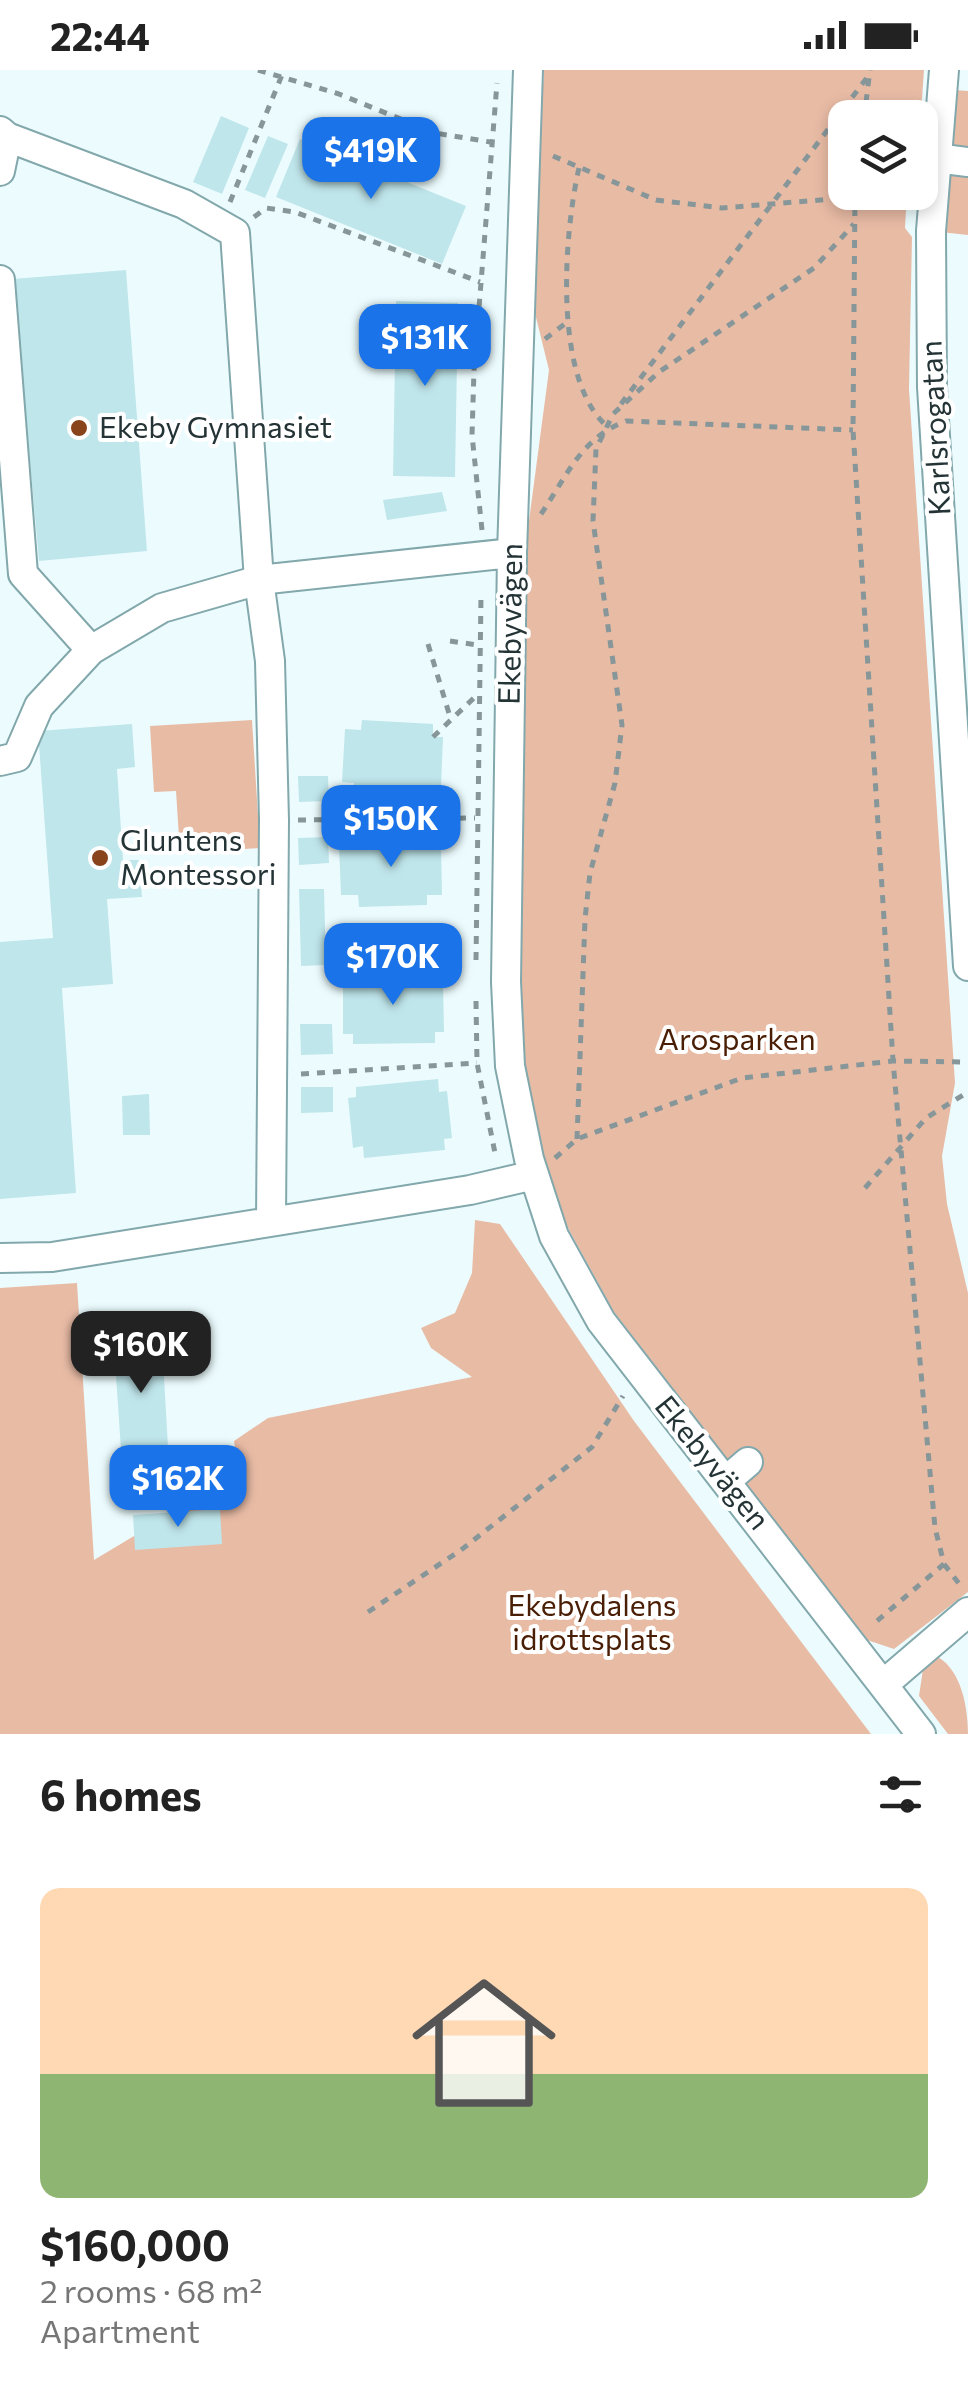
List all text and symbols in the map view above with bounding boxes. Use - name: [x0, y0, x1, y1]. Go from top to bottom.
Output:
- text: 22:44: [50, 12, 150, 59]
- map controls: [828, 100, 938, 210]
- button: layers: [828, 100, 938, 210]
- pin: $419K: [301, 117, 441, 202]
- text: $419K: [324, 129, 418, 169]
- pin: $131K: [355, 304, 495, 389]
- text: $131K: [381, 316, 469, 356]
- street label: Karlsrogatan: [910, 340, 957, 517]
- place label: Ekeby Gymnasiet: [99, 407, 332, 444]
- marker: Ekeby Gymnasiet: [68, 417, 90, 439]
- street label: Ekebyvägen: [489, 543, 528, 705]
- pin: $150K: [321, 785, 461, 870]
- text: $150K: [343, 797, 439, 837]
- place label: Gluntens Montessori: [120, 820, 277, 891]
- marker: Gluntens Montessori: [89, 847, 111, 869]
- pin: $170K: [323, 923, 463, 1008]
- text: $170K: [346, 935, 440, 975]
- park label: Arosparken: [658, 1019, 816, 1056]
- pin: $160K: [71, 1311, 211, 1396]
- text: $160K: [93, 1323, 189, 1363]
- street label: Ekebyvägen: [649, 1387, 779, 1536]
- pin: $162K: [108, 1445, 248, 1530]
- text: $162K: [132, 1457, 224, 1497]
- park label: Ekebydalens idrottsplats: [507, 1585, 677, 1656]
- icon: filters: [873, 1767, 928, 1822]
- text: 6 homes: [40, 1768, 202, 1820]
- icon: home: [394, 1953, 574, 2133]
- text: $160,000: [40, 2218, 230, 2270]
- text: 2 rooms · 68 m²: [40, 2270, 262, 2310]
- text: Apartment: [40, 2310, 200, 2350]

